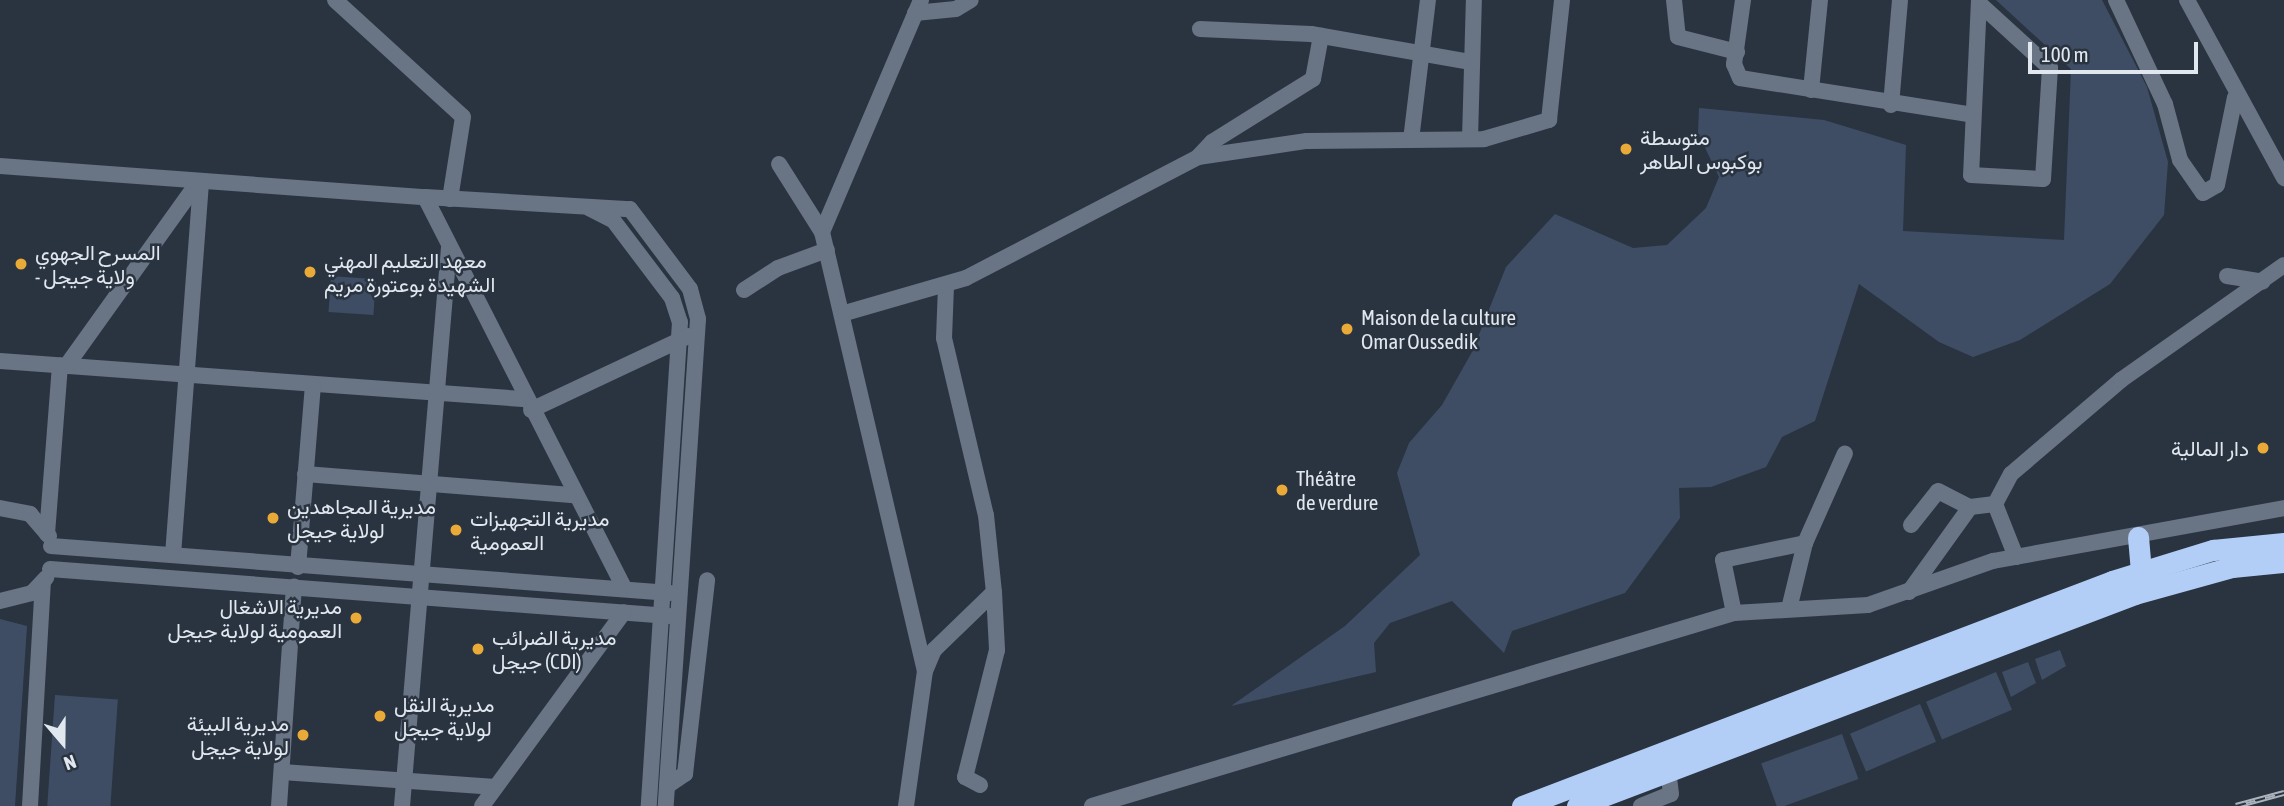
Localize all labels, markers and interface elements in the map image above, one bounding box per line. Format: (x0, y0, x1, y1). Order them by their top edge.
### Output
scale bar (2032, 28, 2202, 72)
text: 100 m (2041, 42, 2089, 66)
place label: متوسطة بوكبوس الطاهر (1640, 124, 1762, 174)
marker: متوسطة بوكبوس الطاهر (1618, 141, 1634, 157)
place label: المسرح الجهوي - ولاية جيجل (35, 239, 161, 289)
place label: معهد التعليم المهني الشهيدة بوعتورة مريم (324, 247, 495, 297)
marker: المسرح الجهوي - ولاية جيجل (13, 256, 29, 272)
marker: معهد التعليم المهني الشهيدة بوعتورة مريم (302, 264, 318, 280)
place label: Maison de la culture Omar Oussedik (1361, 304, 1516, 354)
marker: Maison de la culture Omar Oussedik (1339, 321, 1355, 337)
place label: دار المالية (2171, 435, 2249, 461)
marker: دار المالية (2255, 440, 2271, 456)
place label: Théâtre de verdure (1296, 465, 1378, 515)
marker: Théâtre de verdure (1274, 482, 1290, 498)
place label: مديرية المجاهدين لولاية جيجل (287, 493, 436, 543)
place label: مديرية التجهيزات العمومية (470, 505, 610, 555)
marker: مديرية المجاهدين لولاية جيجل (265, 510, 281, 526)
marker: مديرية التجهيزات العمومية (448, 522, 464, 538)
place label: مديرية الاشغال العمومية لولاية جيجل (167, 593, 342, 643)
marker: مديرية الاشغال العمومية لولاية جيجل (348, 610, 364, 626)
place label: مديرية الضرائب جيجل (CDI) (492, 624, 617, 674)
marker: مديرية الضرائب جيجل (CDI) (470, 641, 486, 657)
place label: مديرية النقل لولاية جيجل (394, 691, 495, 741)
north arrow (28, 708, 98, 778)
marker: مديرية النقل لولاية جيجل (372, 708, 388, 724)
place label: مديرية البيئة لولاية جيجل (187, 710, 289, 760)
marker: مديرية البيئة لولاية جيجل (295, 727, 311, 743)
text: N (61, 750, 79, 775)

